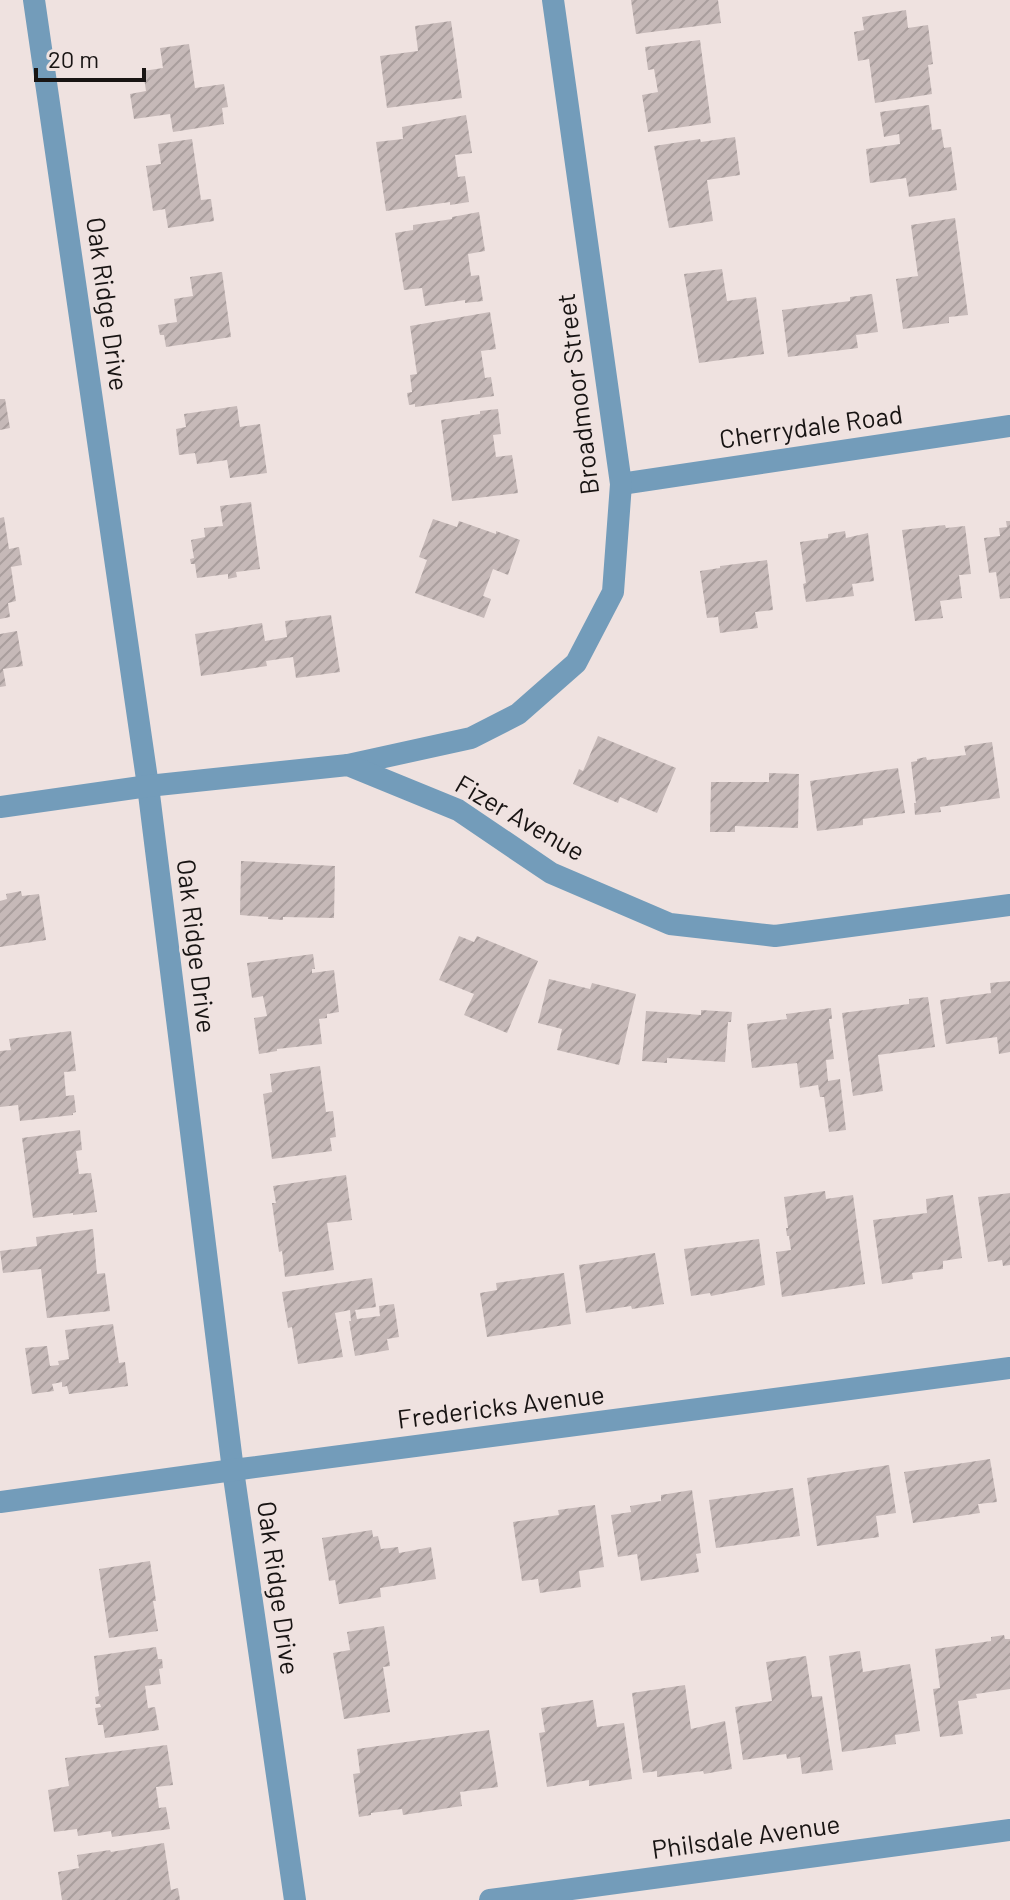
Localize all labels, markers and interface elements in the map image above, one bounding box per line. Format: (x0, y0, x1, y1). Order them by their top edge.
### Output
scale bar (36, 32, 144, 82)
text: 20 m (48, 44, 99, 73)
street label: Oak Ridge Drive (81, 215, 136, 393)
street label: Broadmoor Street (549, 292, 604, 497)
street label: Cherrydale Road (717, 397, 904, 454)
street label: Fizer Avenue (451, 767, 591, 866)
street label: Oak Ridge Drive (171, 857, 224, 1035)
street label: Fredericks Avenue (395, 1377, 606, 1434)
street label: Oak Ridge Drive (252, 1499, 307, 1677)
street label: Philsdale Avenue (650, 1807, 842, 1864)

